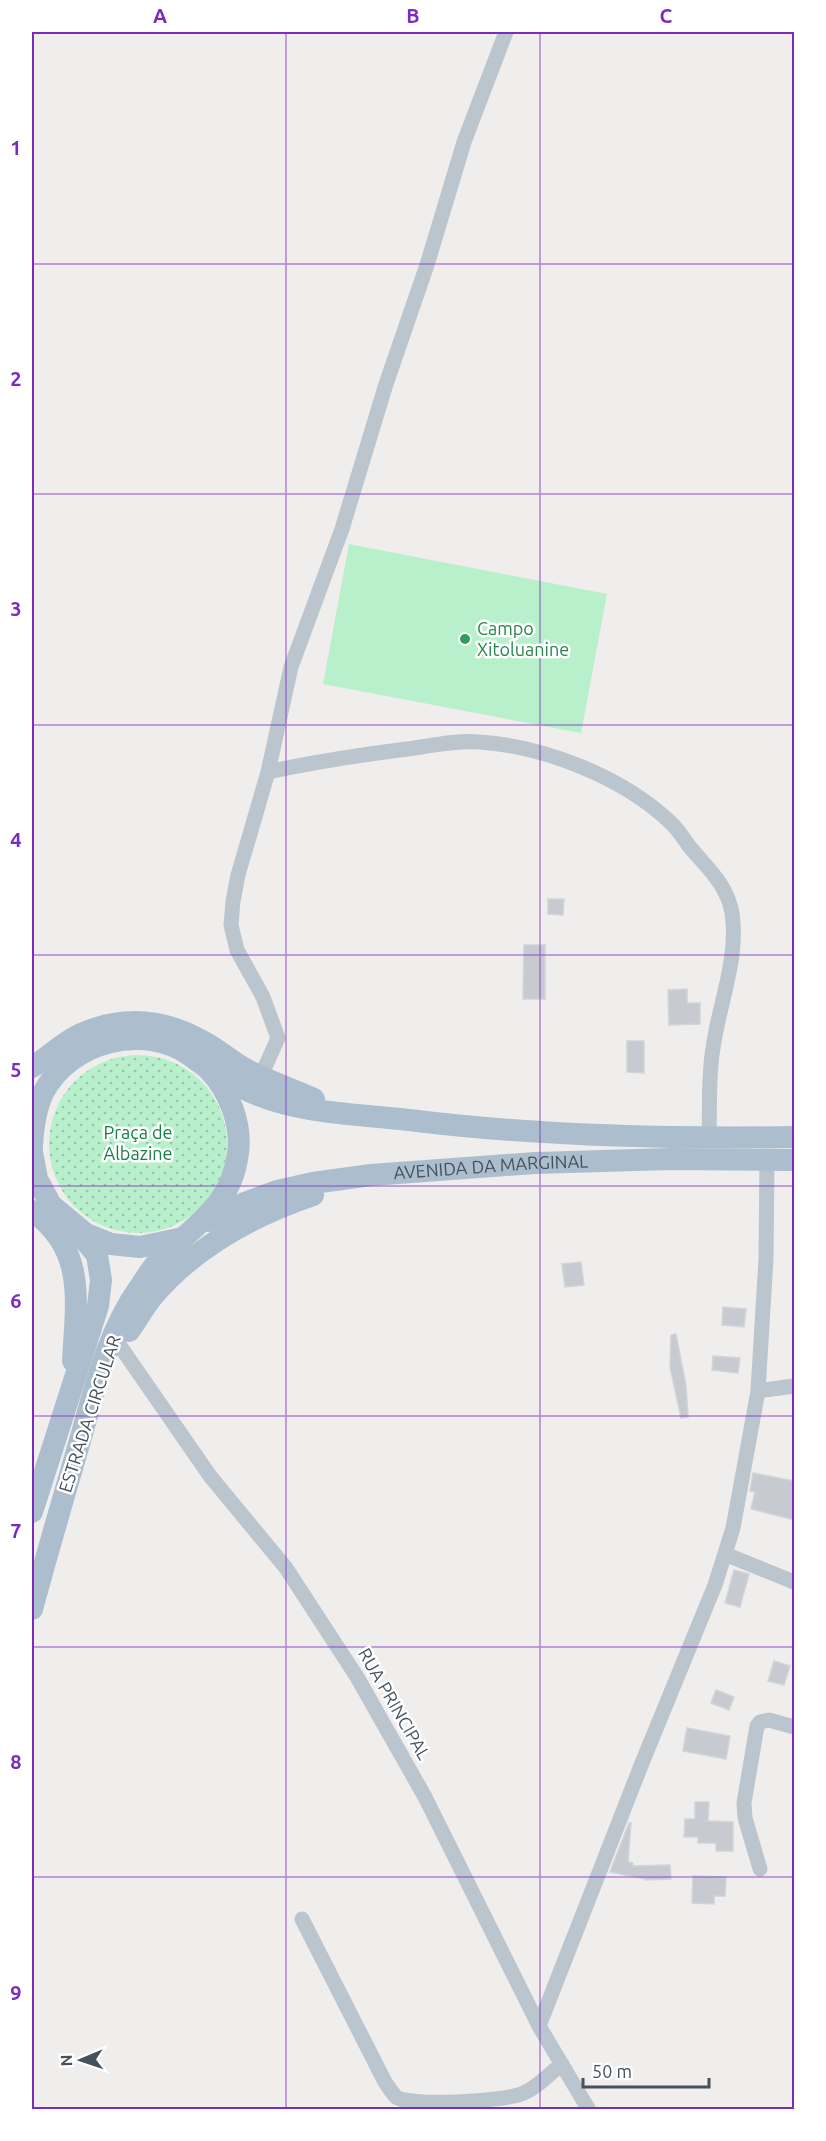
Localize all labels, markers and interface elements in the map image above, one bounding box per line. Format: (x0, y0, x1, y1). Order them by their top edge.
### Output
text: A (153, 4, 167, 27)
text: B (406, 4, 420, 27)
text: C (660, 4, 673, 27)
text: 1 (10, 136, 22, 159)
text: 2 (10, 367, 22, 390)
text: 3 (10, 597, 22, 620)
place label: Campo Xitoluanine (477, 618, 569, 659)
marker: Campo Xitoluanine (458, 632, 472, 646)
text: 4 (10, 828, 22, 851)
text: 5 (10, 1058, 22, 1081)
park label: Praça de Albazine (103, 1122, 173, 1163)
street label: AVENIDA DA MARGINAL (393, 1150, 589, 1182)
text: 6 (10, 1289, 22, 1312)
street label: ESTRADA CIRCULAR (54, 1333, 124, 1495)
text: 7 (10, 1519, 22, 1542)
street label: RUA PRINCIPAL (355, 1644, 435, 1763)
text: 8 (10, 1750, 22, 1773)
text: 9 (10, 1981, 22, 2004)
north arrow (51, 2030, 111, 2090)
scale bar (583, 2051, 709, 2089)
text: N (57, 2054, 75, 2067)
text: 50 m (592, 2061, 632, 2081)

